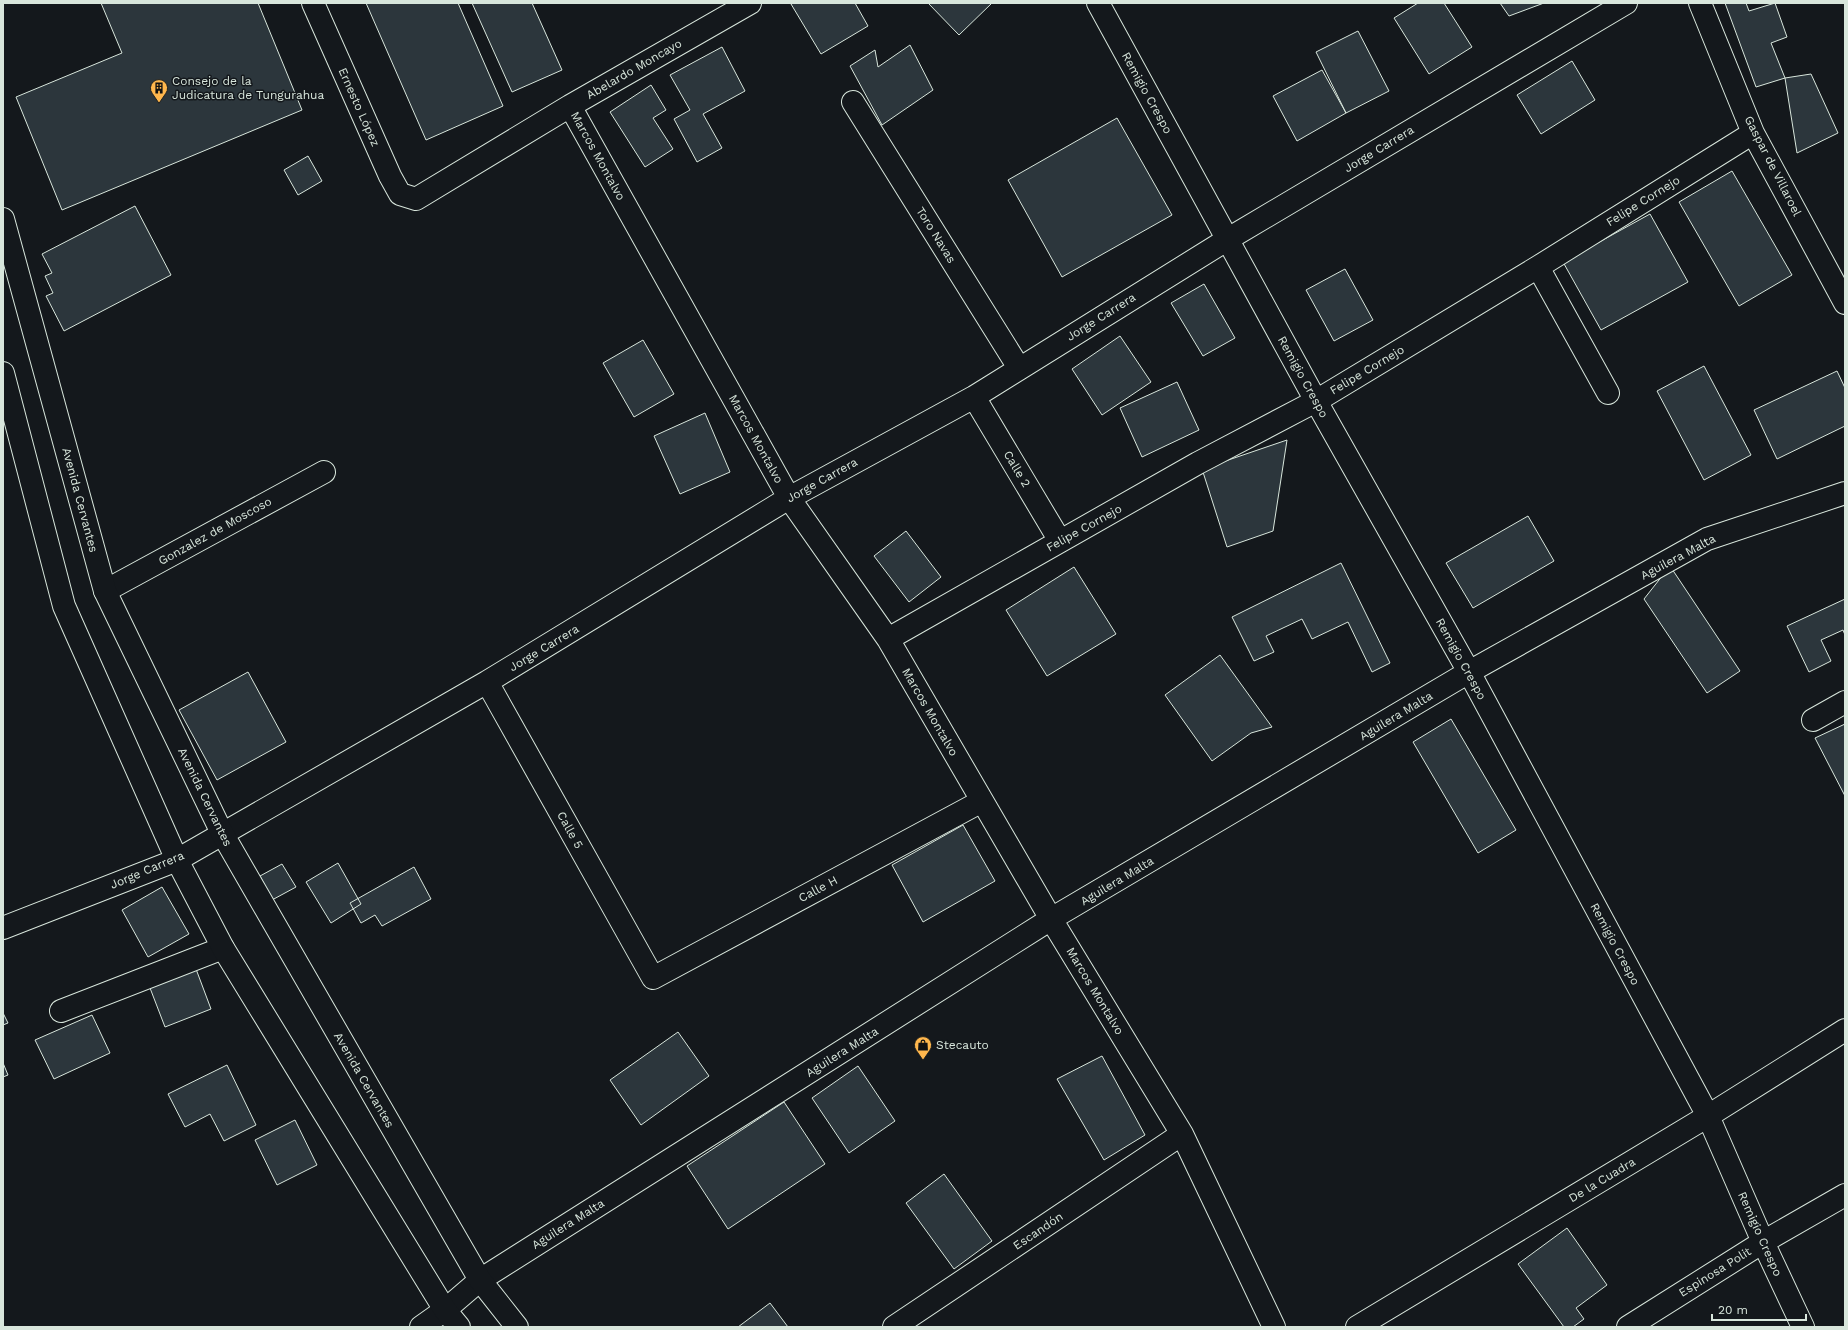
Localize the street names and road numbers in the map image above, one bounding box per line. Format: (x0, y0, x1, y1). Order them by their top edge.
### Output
street label: Abelardo Moncayo (584, 36, 684, 102)
street label: Remigio Crespo (1119, 50, 1175, 136)
street label: Ernesto López (335, 66, 383, 148)
street label: Marcos Montalvo (568, 109, 628, 203)
street label: Gaspar de Villaroel (1742, 114, 1804, 219)
street label: Jorge Carrera (1342, 123, 1417, 175)
street label: Felipe Cornejo (1604, 173, 1682, 229)
street label: Toro Navas (913, 204, 959, 266)
street label: Jorge Carrera (1064, 290, 1138, 344)
street label: Remigio Crespo (1275, 334, 1331, 420)
street label: Felipe Cornejo (1327, 342, 1407, 398)
street label: Marcos Montalvo (726, 392, 786, 486)
street label: Avenida Cervantes (59, 446, 101, 554)
street label: Calle 2 (1001, 448, 1033, 490)
street label: Jorge Carrera (784, 455, 860, 505)
street label: Gonzalez de Moscoso (156, 494, 274, 568)
street label: Felipe Cornejo (1044, 502, 1124, 554)
street label: Aguilera Malta (1638, 531, 1718, 583)
street label: Remigio Crespo (1433, 616, 1489, 702)
street label: Jorge Carrera (507, 622, 582, 674)
street label: Marcos Montalvo (899, 665, 961, 759)
street label: Aguilera Malta (1357, 689, 1435, 743)
street label: Avenida Cervantes (175, 745, 235, 849)
street label: Calle 5 (554, 809, 586, 851)
street label: Jorge Carrera (108, 848, 186, 892)
street label: Aguilera Malta (1078, 854, 1156, 908)
street label: Calle H (796, 873, 840, 905)
street label: Remigio Crespo (1587, 900, 1643, 988)
street label: Marcos Montalvo (1063, 945, 1127, 1037)
street label: Aguilera Malta (803, 1024, 881, 1080)
street label: Avenida Cervantes (331, 1030, 397, 1130)
street label: De la Cuadra (1566, 1154, 1638, 1205)
street label: Remigio Crespo (1735, 1190, 1785, 1278)
street label: Aguilera Malta (529, 1196, 607, 1252)
street label: Escandón (1010, 1209, 1066, 1253)
street label: Espinosa Polit (1676, 1244, 1754, 1300)

